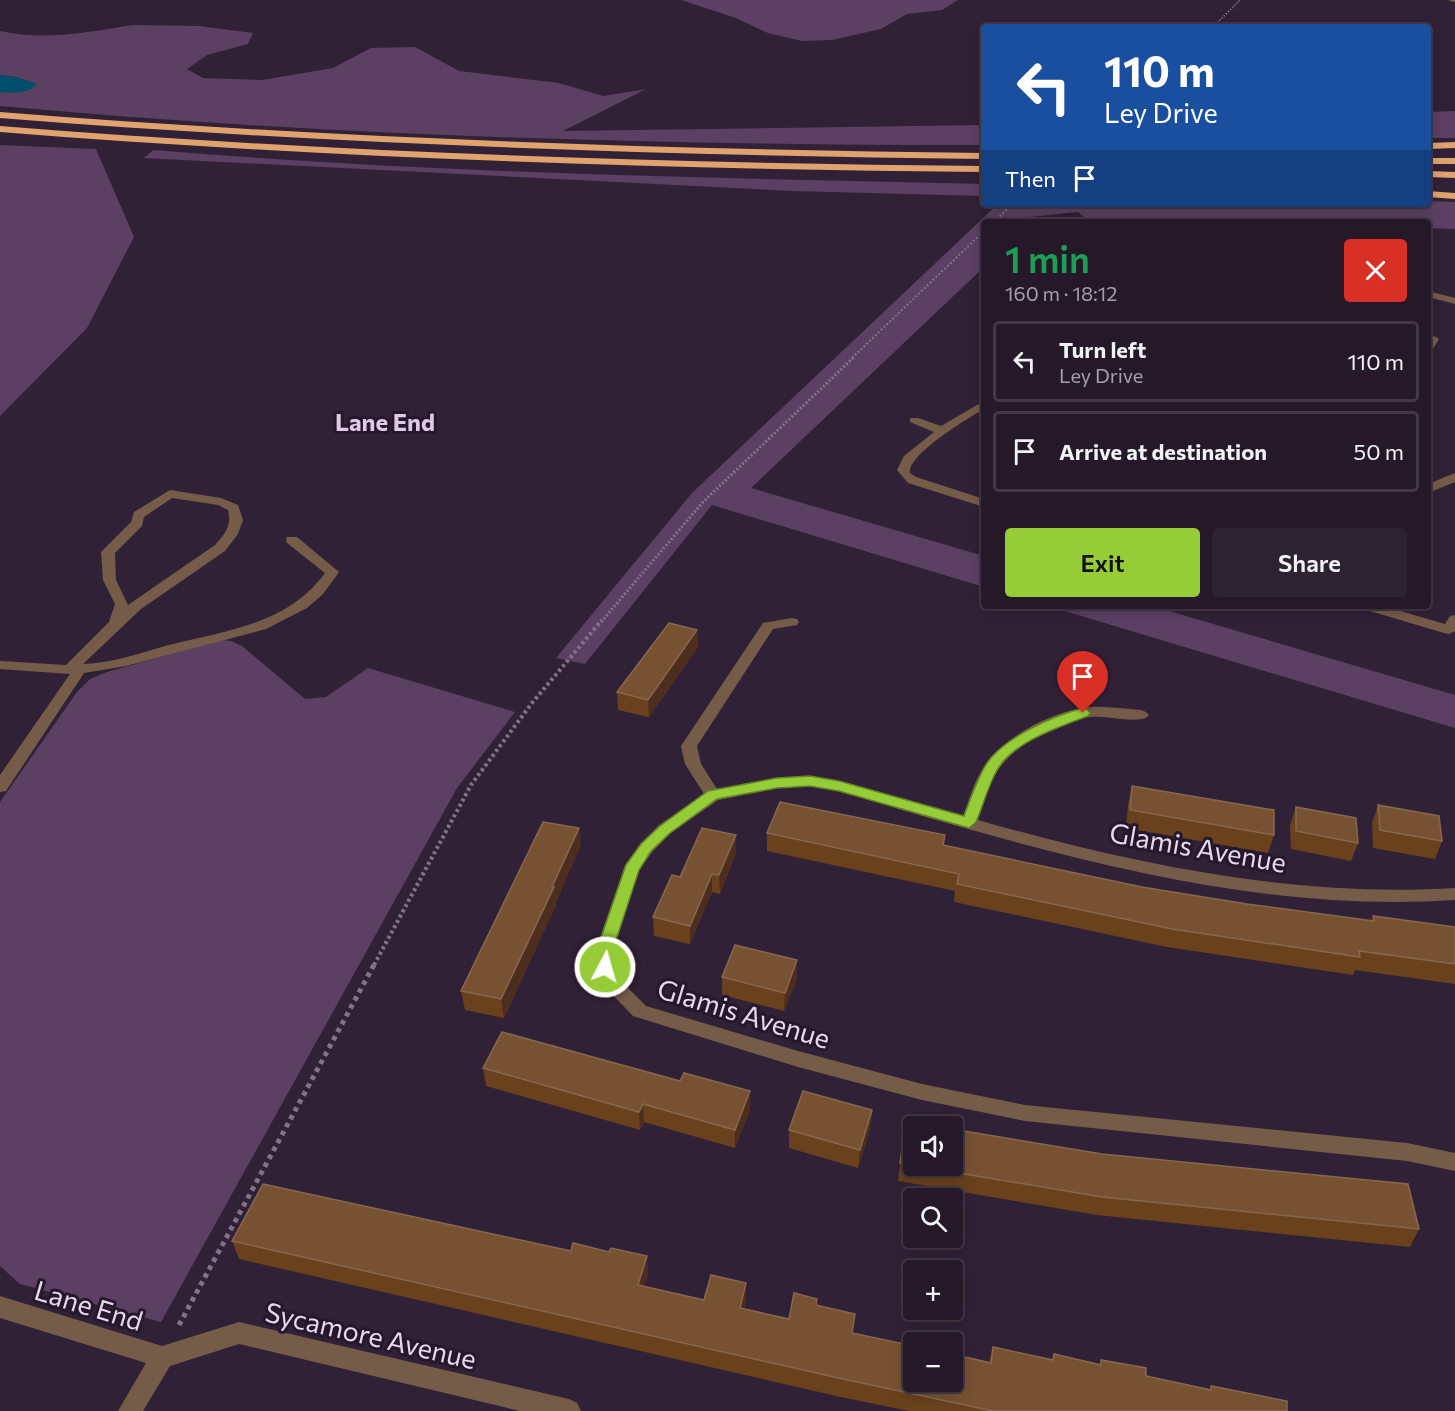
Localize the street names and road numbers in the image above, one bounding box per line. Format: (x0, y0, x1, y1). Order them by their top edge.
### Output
street label: Glamis Avenue (1107, 815, 1289, 879)
street label: Glamis Avenue (654, 971, 834, 1055)
street label: Lane End (31, 1273, 147, 1337)
street label: Sycamore Avenue (262, 1295, 480, 1375)

